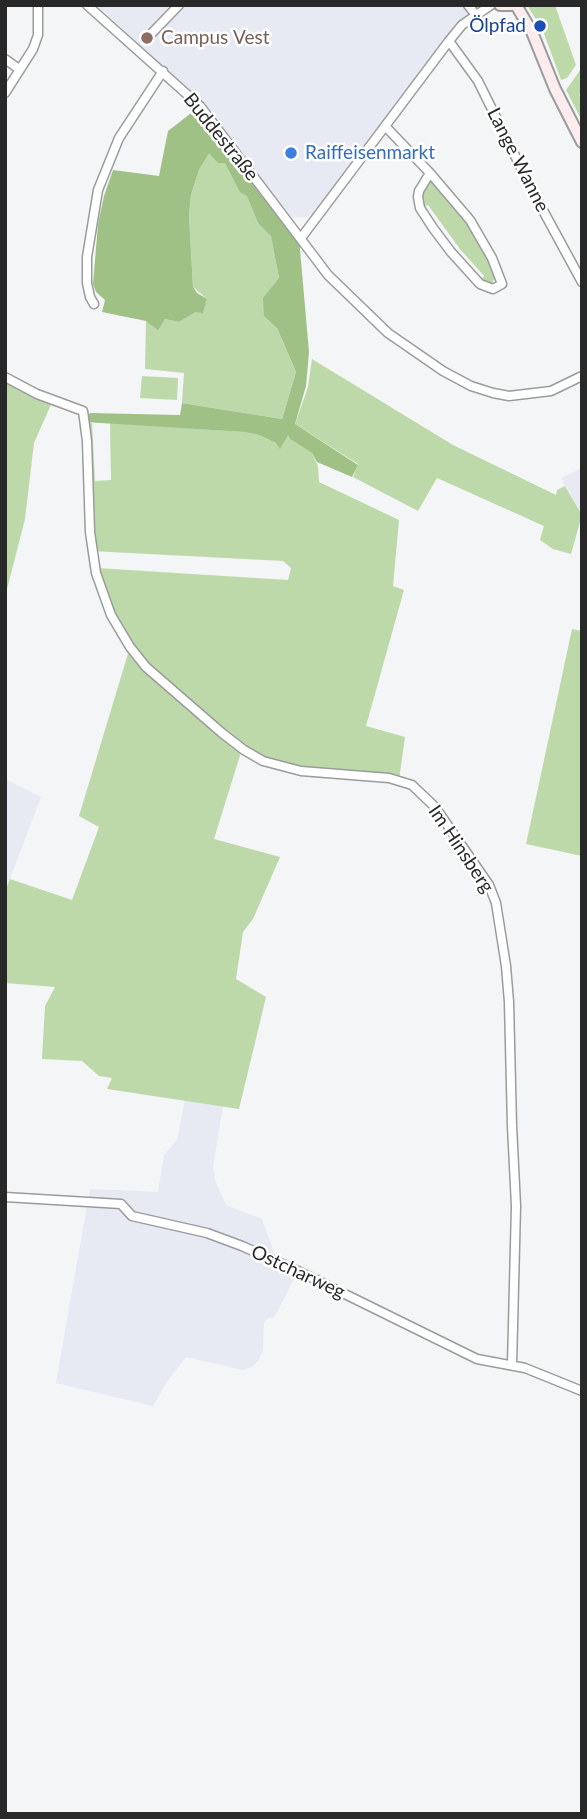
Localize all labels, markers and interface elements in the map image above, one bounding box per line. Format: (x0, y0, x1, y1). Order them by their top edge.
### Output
place label: Ölpfad (469, 15, 526, 37)
marker: Ölpfad (532, 18, 548, 34)
place label: Campus Vest (161, 27, 270, 49)
marker: Campus Vest (139, 30, 155, 46)
street label: Buddestraße (179, 89, 263, 185)
street label: Lange Wanne (482, 104, 554, 216)
place label: Raiffeisenmarkt (305, 142, 435, 164)
marker: Raiffeisenmarkt (283, 145, 299, 161)
street label: Im Hinsberg (423, 801, 499, 897)
street label: Ostcharweg (248, 1240, 348, 1304)

